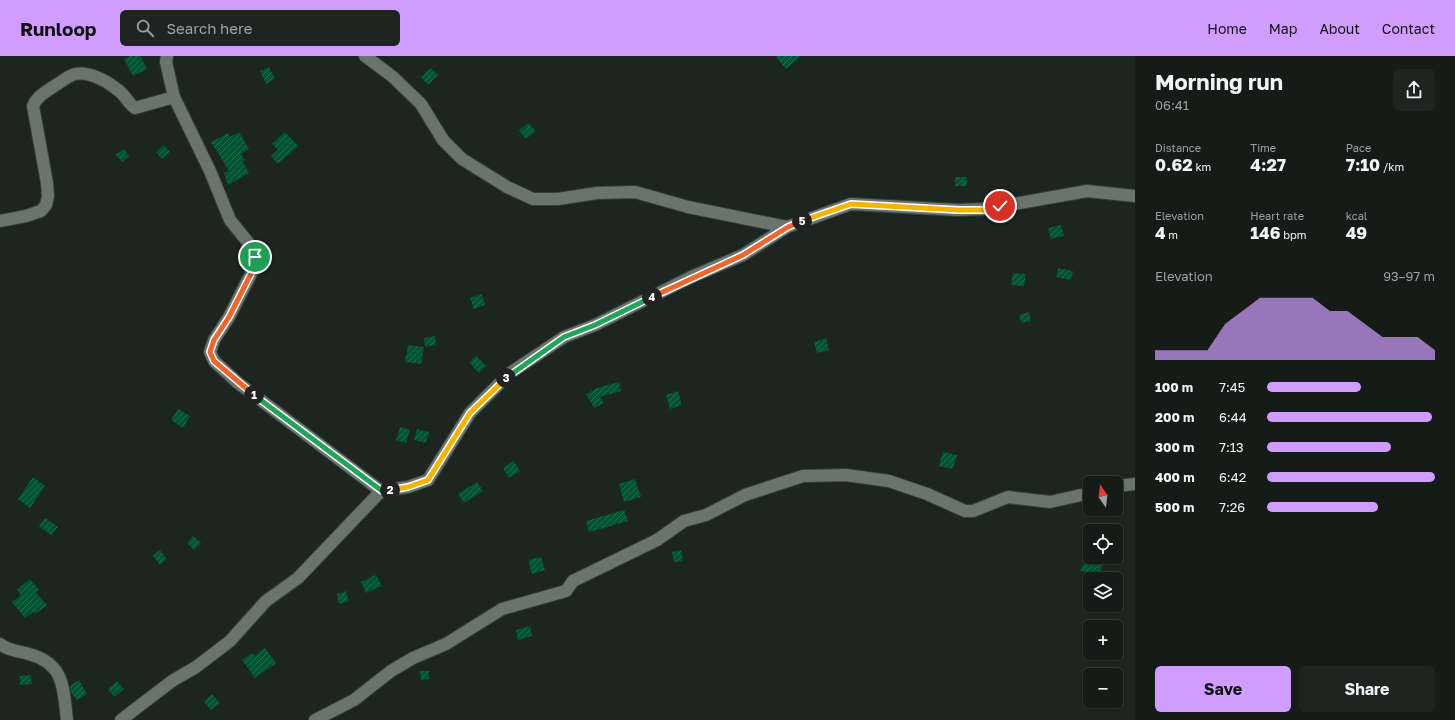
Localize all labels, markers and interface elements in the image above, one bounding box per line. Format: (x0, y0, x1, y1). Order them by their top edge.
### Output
search box (120, 10, 400, 46)
text: Runloop (20, 17, 96, 40)
icon: search (134, 17, 156, 39)
text: Search here (166, 19, 252, 37)
text: Home (1207, 20, 1247, 37)
text: Map (1269, 20, 1297, 37)
text: About (1319, 20, 1360, 37)
text: Contact (1382, 20, 1435, 37)
text: Morning run (1155, 68, 1283, 95)
button: share (1393, 69, 1435, 111)
text: 06:41 (1155, 97, 1189, 113)
text: Distance (1155, 141, 1201, 154)
text: Time (1250, 141, 1276, 154)
text: Pace (1346, 141, 1371, 154)
text: 0.62 (1155, 154, 1193, 175)
text: 4:27 (1250, 154, 1286, 175)
text: 7:10 (1346, 154, 1380, 175)
text: km (1193, 160, 1211, 173)
text: /km (1380, 160, 1404, 173)
pin (983, 189, 1017, 223)
icon: check (989, 195, 1011, 217)
text: Elevation (1155, 209, 1204, 222)
text: Heart rate (1250, 209, 1304, 222)
text: kcal (1346, 209, 1367, 222)
pin: 5 (792, 211, 812, 231)
text: 5 (799, 214, 805, 227)
text: 4 (1155, 222, 1166, 243)
text: 146 (1250, 222, 1281, 243)
text: 49 (1346, 222, 1367, 243)
text: m (1166, 228, 1178, 241)
text: bpm (1281, 228, 1307, 241)
pin (238, 240, 272, 274)
icon: arrive (244, 246, 266, 268)
text: Elevation (1155, 268, 1213, 284)
text: 93–97 m (1383, 268, 1435, 284)
pin: 4 (642, 287, 662, 307)
text: 4 (649, 290, 655, 303)
pin: 3 (496, 368, 516, 388)
text: 3 (503, 371, 509, 384)
text: 100 m (1155, 379, 1193, 395)
text: 7:45 (1219, 379, 1245, 395)
pin: 1 (244, 385, 264, 405)
text: 1 (251, 388, 257, 401)
text: 200 m (1155, 409, 1194, 425)
text: 6:44 (1219, 409, 1247, 425)
text: 300 m (1155, 439, 1194, 455)
text: 7:13 (1219, 439, 1244, 455)
text: 400 m (1155, 469, 1195, 485)
text: 6:42 (1219, 469, 1246, 485)
north arrow (1083, 476, 1123, 516)
map controls (1083, 476, 1123, 708)
pin: 2 (380, 480, 400, 500)
text: 2 (387, 483, 393, 496)
text: 500 m (1155, 499, 1194, 515)
text: 7:26 (1219, 499, 1245, 515)
button: locate (1083, 524, 1123, 564)
button: layers (1083, 572, 1123, 612)
button: + (1083, 620, 1123, 660)
button: Save (1155, 666, 1291, 712)
button: Share (1299, 666, 1435, 712)
button: − (1083, 668, 1123, 708)

